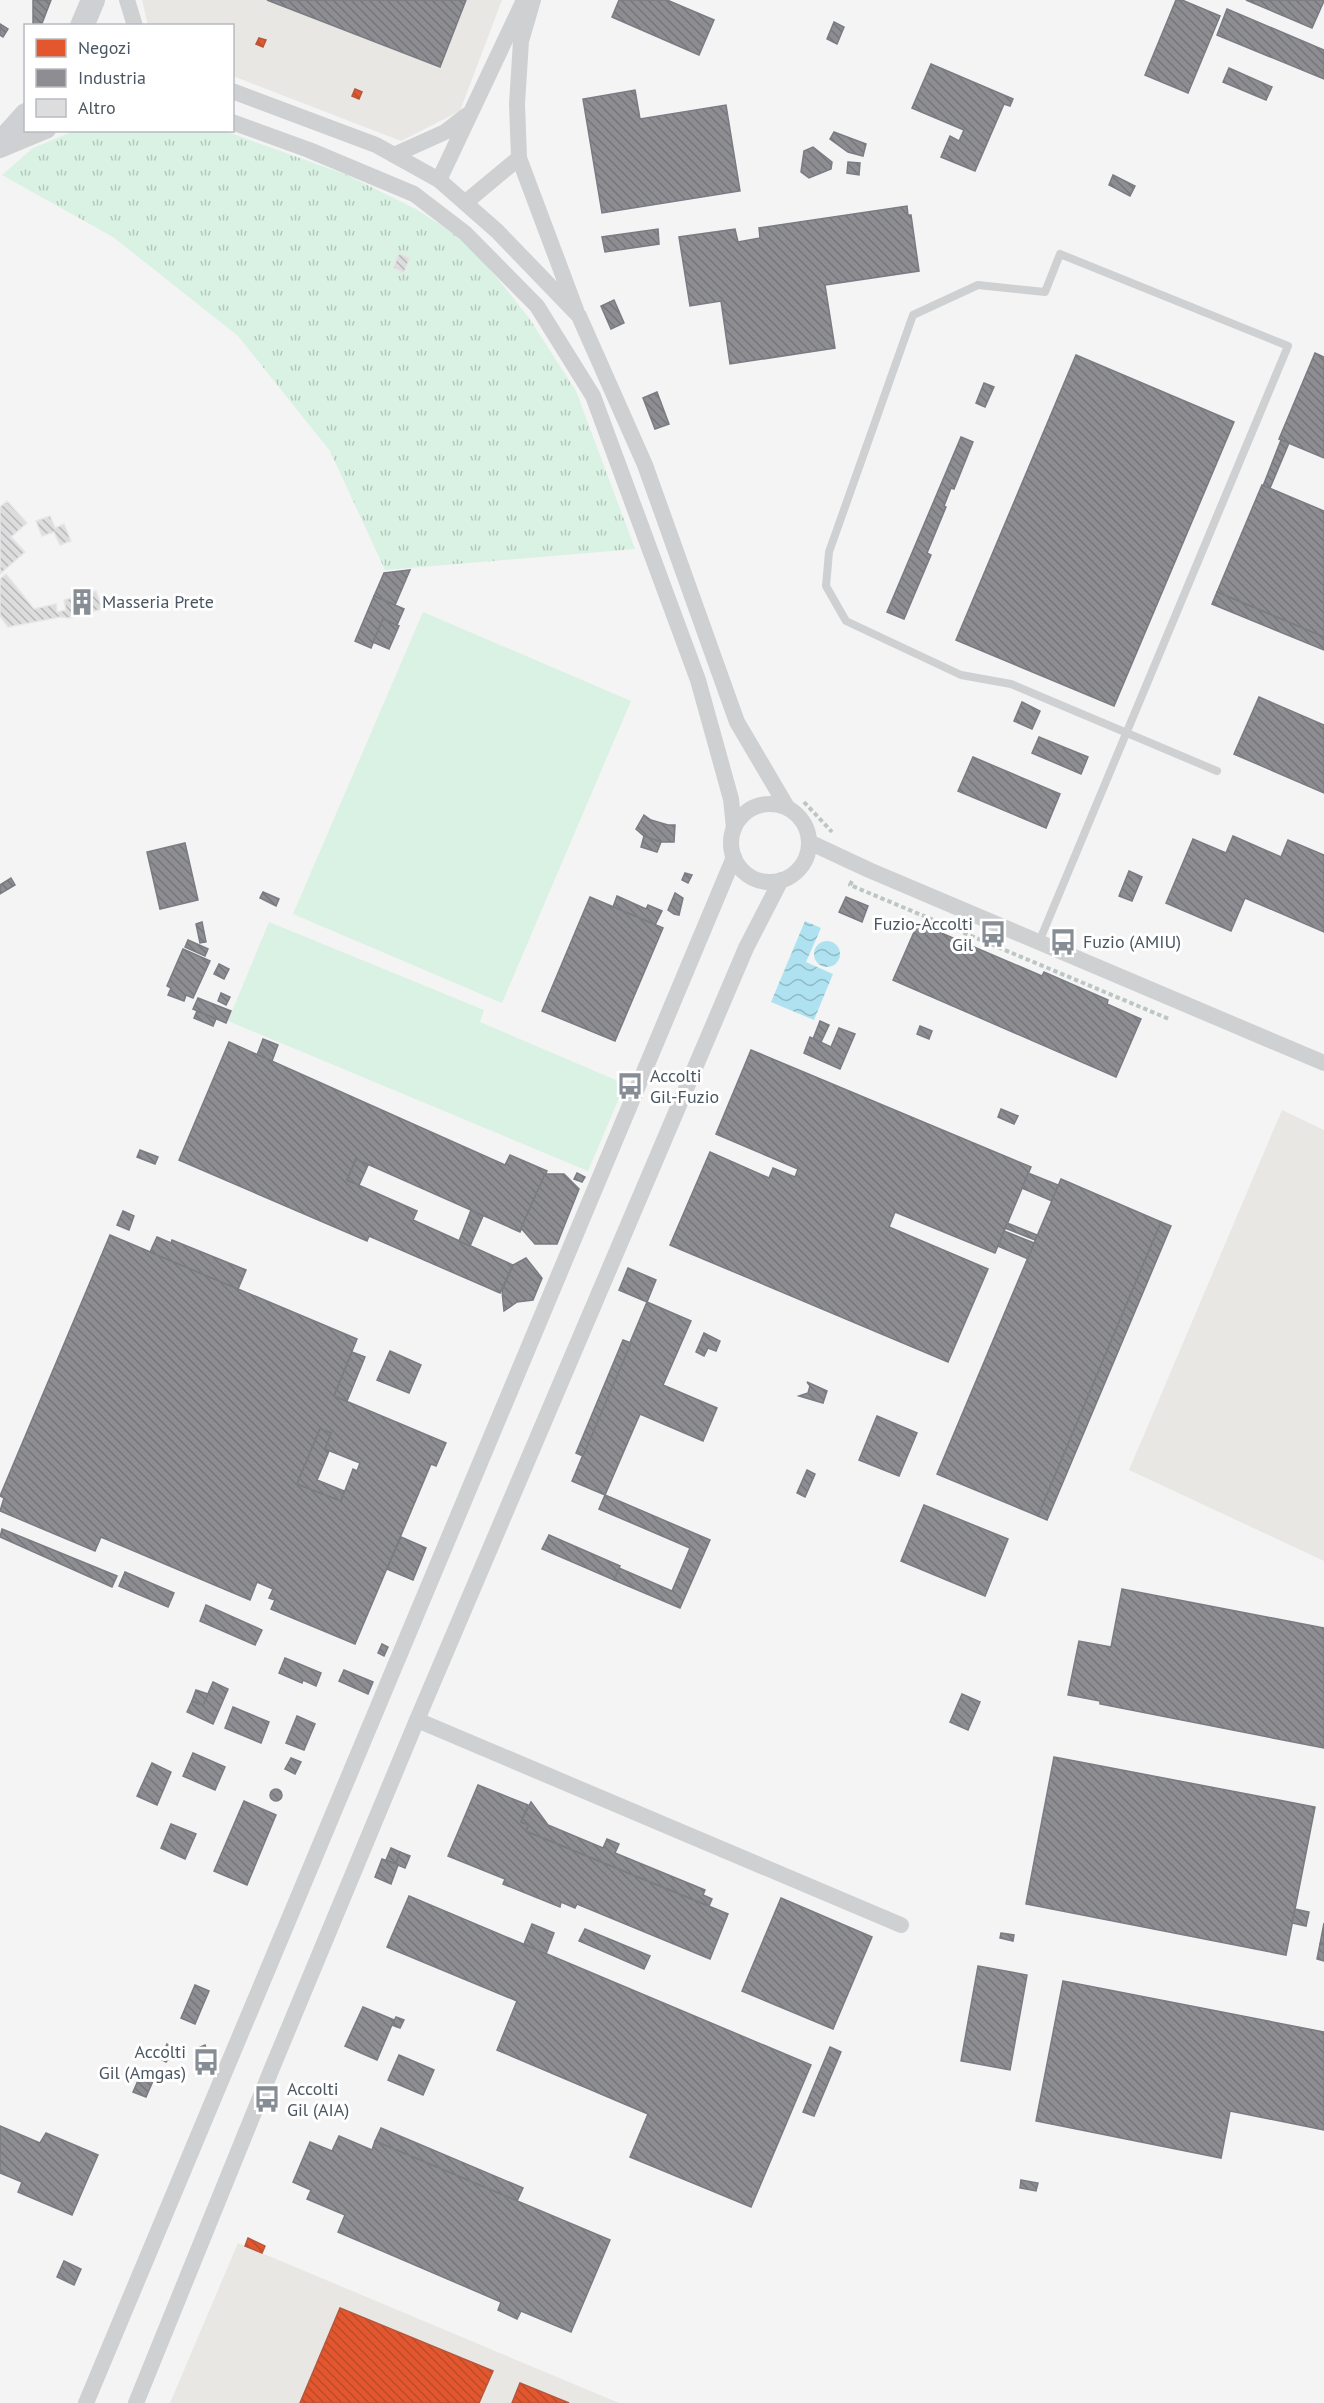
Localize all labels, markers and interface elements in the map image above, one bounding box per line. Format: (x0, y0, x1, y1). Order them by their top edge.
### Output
legend (24, 24, 234, 132)
text: Negozi (78, 36, 131, 59)
text: Industria (78, 66, 146, 89)
text: Altro (78, 96, 116, 119)
building icon: Masseria Prete (67, 587, 97, 617)
place label: Masseria Prete (102, 590, 214, 613)
place label: Fuzio-Accolti Gil (873, 912, 974, 956)
bus stop icon: Fuzio-Accolti Gil (978, 919, 1008, 949)
bus stop icon: Fuzio (AMIU) (1048, 927, 1078, 957)
place label: Fuzio (AMIU) (1083, 930, 1181, 953)
place label: Accolti Gil-Fuzio (650, 1064, 719, 1108)
bus stop icon: Accolti Gil-Fuzio (615, 1071, 645, 1101)
place label: Accolti Gil (Amgas) (99, 2040, 186, 2084)
bus stop icon: Accolti Gil (Amgas) (191, 2047, 221, 2077)
place label: Accolti Gil (AIA) (287, 2077, 349, 2121)
bus stop icon: Accolti Gil (AIA) (252, 2084, 282, 2114)

